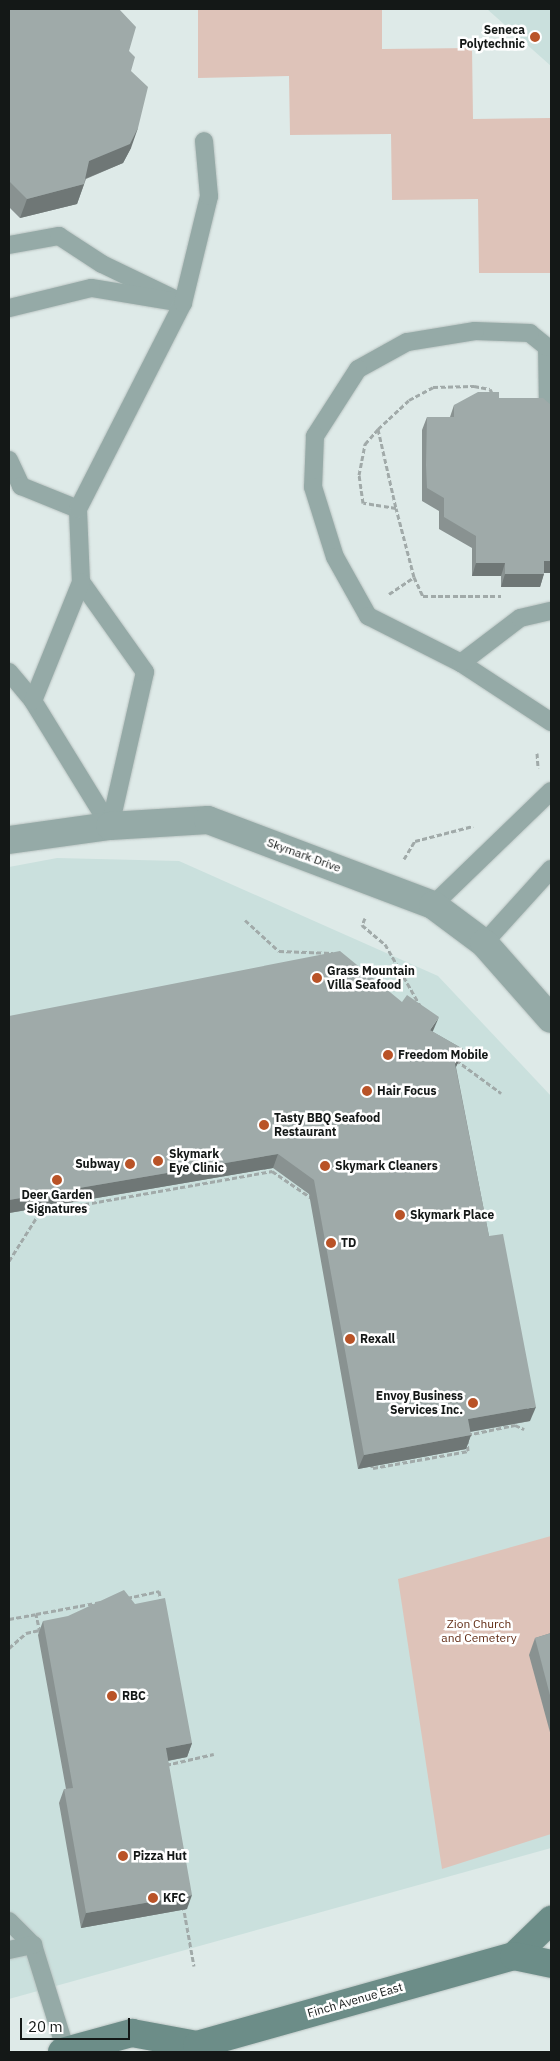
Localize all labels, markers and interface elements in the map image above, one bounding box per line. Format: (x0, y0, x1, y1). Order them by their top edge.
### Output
place label: Seneca Polytechnic (459, 23, 525, 51)
marker: Seneca Polytechnic (529, 31, 541, 43)
street label: Skymark Drive (265, 835, 343, 875)
place label: Grass Mountain Villa Seafood (327, 964, 415, 992)
marker: Grass Mountain Villa Seafood (311, 972, 323, 984)
place label: Freedom Mobile (398, 1048, 488, 1062)
marker: Freedom Mobile (382, 1049, 394, 1061)
place label: Hair Focus (377, 1084, 436, 1098)
marker: Hair Focus (361, 1085, 373, 1097)
place label: Tasty BBQ Seafood Restaurant (274, 1111, 380, 1139)
marker: Tasty BBQ Seafood Restaurant (258, 1119, 270, 1131)
place label: Skymark Eye Clinic (169, 1147, 224, 1175)
marker: Skymark Eye Clinic (151, 1154, 165, 1168)
place label: Subway (75, 1157, 120, 1171)
marker: Subway (124, 1158, 136, 1170)
place label: Skymark Cleaners (335, 1159, 438, 1173)
marker: Skymark Cleaners (319, 1160, 331, 1172)
marker: Deer Garden Signatures (51, 1174, 63, 1186)
place label: Deer Garden Signatures (22, 1188, 92, 1216)
place label: Skymark Place (410, 1208, 494, 1222)
marker: Skymark Place (394, 1209, 406, 1221)
place label: TD (341, 1236, 356, 1250)
marker: TD (325, 1237, 337, 1249)
place label: Rexall (360, 1332, 395, 1346)
marker: Rexall (344, 1333, 356, 1345)
place label: Envoy Business Services Inc. (376, 1389, 463, 1417)
marker: Envoy Business Services Inc. (467, 1397, 479, 1409)
park label: Zion Church and Cemetery (441, 1617, 517, 1645)
place label: RBC (122, 1689, 146, 1703)
marker: RBC (106, 1690, 118, 1702)
place label: Pizza Hut (133, 1849, 187, 1863)
marker: Pizza Hut (117, 1850, 129, 1862)
place label: KFC (163, 1891, 186, 1905)
marker: KFC (147, 1892, 159, 1904)
street label: Finch Avenue East (306, 1980, 404, 2020)
scale bar (22, 2008, 132, 2040)
text: 20 m (28, 2017, 63, 2036)

